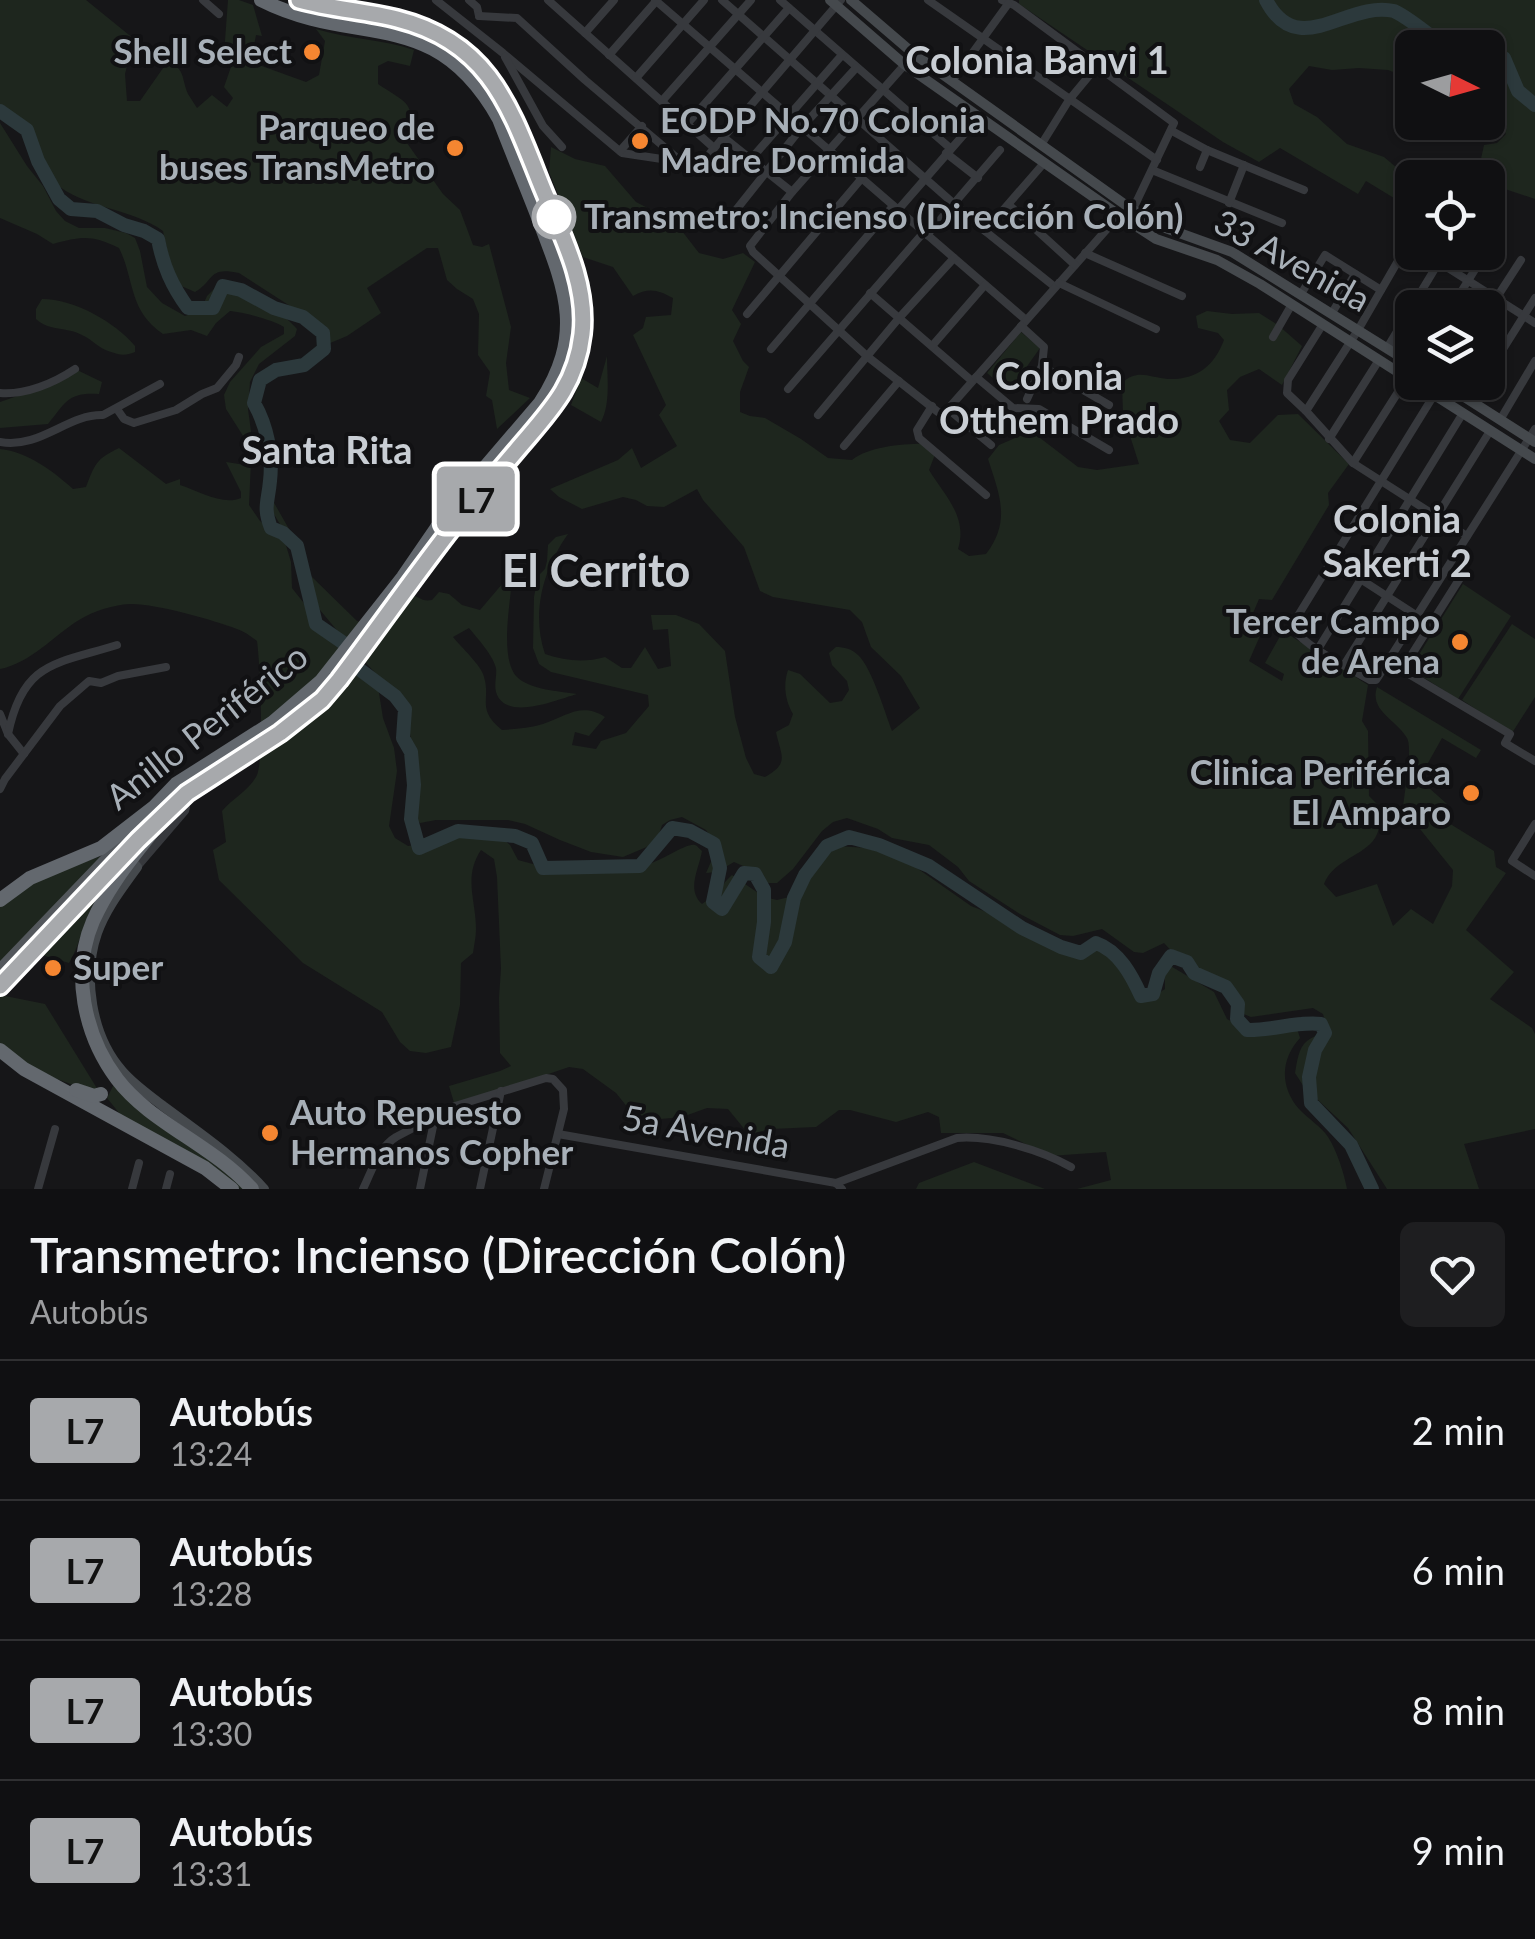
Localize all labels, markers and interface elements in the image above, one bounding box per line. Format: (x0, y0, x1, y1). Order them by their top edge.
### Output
place label: Shell Select (114, 29, 292, 71)
north arrow (1395, 30, 1505, 140)
map controls (1395, 30, 1505, 400)
district label: Colonia Banvi 1 (905, 36, 1169, 82)
marker: Shell Select (301, 41, 323, 63)
place label: EODP No.70 Colonia Madre Dormida (660, 98, 986, 180)
place label: Parqueo de buses TransMetro (159, 105, 435, 187)
marker: EODP No.70 Colonia Madre Dormida (629, 130, 651, 152)
marker: Parqueo de buses TransMetro (444, 137, 466, 159)
button: locate (1395, 160, 1505, 270)
place label: Transmetro: Incienso (Dirección Colón) (584, 194, 1183, 236)
marker: Transmetro: Incienso (Dirección Colón) (533, 196, 575, 238)
street label: 33 Avenida (1208, 199, 1378, 319)
button: layers (1395, 290, 1505, 400)
district label: Colonia Otthem Prado (939, 352, 1179, 442)
district label: Santa Rita (242, 426, 412, 472)
line badge: L7 (431, 466, 521, 532)
text: L7 (457, 478, 495, 520)
district label: Colonia Sakerti 2 (1322, 495, 1472, 585)
district label: El Cerrito (502, 543, 690, 597)
place label: Tercer Campo de Arena (1226, 599, 1440, 681)
marker: Tercer Campo de Arena (1449, 631, 1471, 653)
street label: Anillo Periférico (97, 634, 315, 817)
place label: Clinica Periférica El Amparo (1190, 750, 1451, 832)
marker: Clinica Periférica El Amparo (1460, 782, 1482, 804)
place label: Super (73, 945, 163, 987)
marker: Super (42, 957, 64, 979)
place label: Auto Repuesto Hermanos Copher (289, 1090, 573, 1172)
street label: 5a Avenida (620, 1095, 793, 1165)
marker: Auto Repuesto Hermanos Copher (259, 1122, 281, 1144)
button: heart (1400, 1222, 1505, 1327)
text: Transmetro: Incienso (Dirección Colón) (30, 1226, 846, 1283)
text: Autobús (30, 1292, 148, 1331)
text: Autobús (170, 1388, 313, 1434)
text: 2 min (1412, 1407, 1505, 1453)
text: L7 (66, 1409, 104, 1451)
text: 13:24 (170, 1434, 252, 1473)
text: Autobús (170, 1528, 313, 1574)
text: 6 min (1412, 1547, 1505, 1593)
text: L7 (66, 1549, 104, 1591)
text: 13:28 (170, 1574, 252, 1613)
text: Autobús (170, 1668, 313, 1714)
text: 8 min (1412, 1687, 1505, 1733)
text: L7 (66, 1689, 104, 1731)
text: 13:30 (170, 1714, 252, 1753)
text: Autobús (170, 1808, 313, 1854)
text: 9 min (1412, 1827, 1505, 1873)
text: L7 (66, 1829, 104, 1871)
text: 13:31 (170, 1854, 252, 1893)

